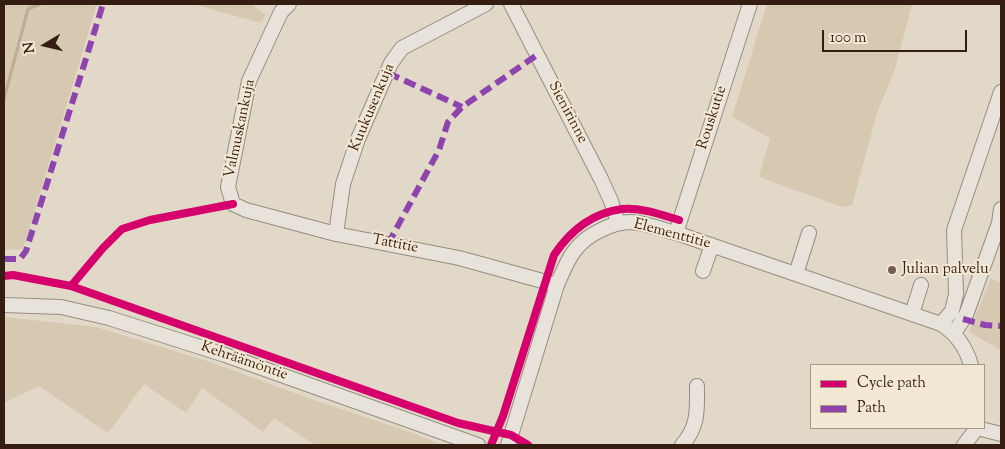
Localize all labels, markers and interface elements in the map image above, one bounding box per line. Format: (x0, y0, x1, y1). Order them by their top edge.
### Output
north arrow (20, 20, 70, 70)
scale bar (825, 20, 970, 52)
text: 100 m (830, 28, 866, 49)
text: N (19, 40, 41, 54)
street label: Kuukusenkuja (346, 61, 400, 155)
street label: Valmuskankuja (222, 78, 260, 180)
street label: Sienirinne (543, 79, 591, 147)
street label: Rouskutie (694, 84, 732, 152)
street label: Elementtitie (632, 216, 712, 254)
street label: Tattitie (370, 232, 420, 258)
place label: Julian palvelu (902, 261, 989, 279)
marker: Julian palvelu (886, 264, 898, 276)
street label: Kehräämöntie (198, 339, 290, 385)
legend (810, 364, 985, 429)
text: Cycle path (857, 373, 926, 394)
text: Path (857, 398, 886, 419)

